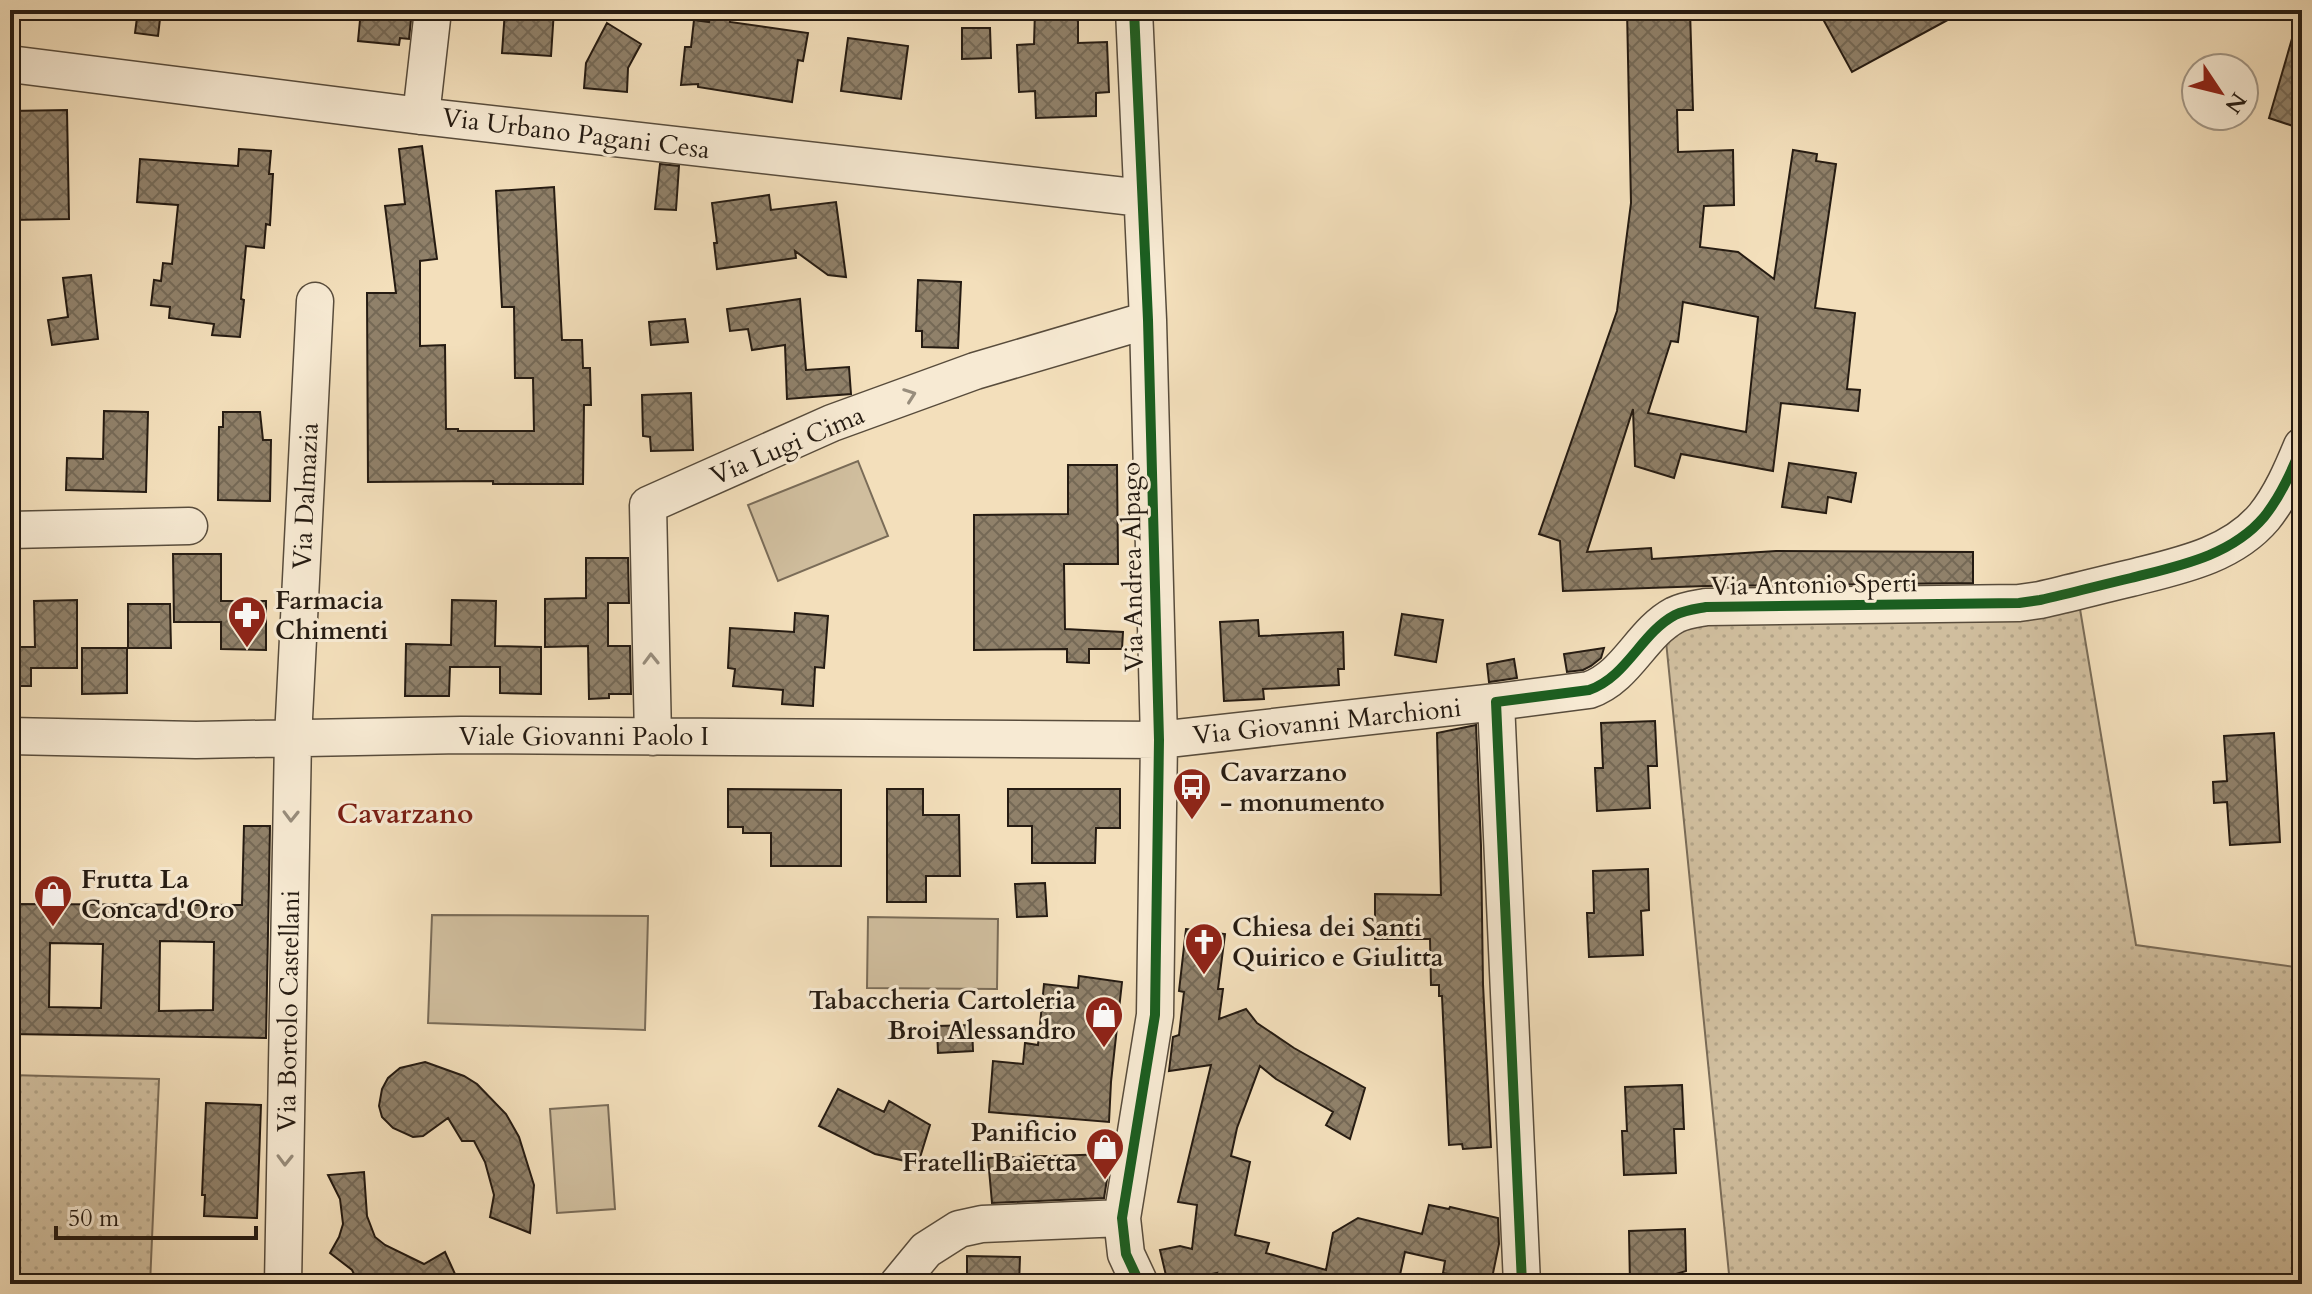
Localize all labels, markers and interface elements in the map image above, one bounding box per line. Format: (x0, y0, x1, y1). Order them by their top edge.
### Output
north arrow (2180, 52, 2260, 132)
text: N (2218, 86, 2253, 119)
street label: Via Urbano Pagani Cesa (440, 100, 712, 167)
one-way arrow (903, 388, 917, 404)
street label: Via Lugi Cima (705, 397, 869, 494)
street label: Via Dalmazia (284, 422, 327, 570)
street label: Via Andrea Alpago (1113, 462, 1152, 672)
street label: Via Antonio Sperti (1710, 565, 1918, 604)
place label: Farmacia Chimenti (275, 583, 388, 648)
pharmacy icon: Farmacia Chimenti (226, 594, 268, 649)
one-way arrow (642, 652, 660, 665)
street label: Via Giovanni Marchioni (1191, 690, 1463, 753)
street label: Viale Giovanni Paolo I (459, 719, 709, 754)
place label: Cavarzano - monumento (1220, 755, 1385, 820)
bus stop icon: Cavarzano - monumento (1171, 766, 1213, 821)
district label: Cavarzano (337, 795, 473, 833)
one-way arrow (283, 810, 300, 823)
place label: Frutta La Conca d'Oro (81, 862, 234, 927)
shop icon: Frutta La Conca d'Oro (32, 873, 74, 928)
street label: Via Bortolo Castellani (269, 890, 308, 1132)
place label: Chiesa dei Santi Quirico e Giulitta (1232, 910, 1444, 975)
church icon: Chiesa dei Santi Quirico e Giulitta (1183, 921, 1225, 976)
place label: Tabaccheria Cartoleria Broi Alessandro (808, 983, 1076, 1048)
shop icon: Tabaccheria Cartoleria Broi Alessandro (1083, 994, 1125, 1049)
place label: Panificio Fratelli Baietta (902, 1115, 1077, 1180)
shop icon: Panificio Fratelli Baietta (1084, 1126, 1126, 1181)
one-way arrow (276, 1154, 294, 1167)
scale bar (56, 1190, 256, 1240)
text: 50 m (68, 1202, 120, 1235)

